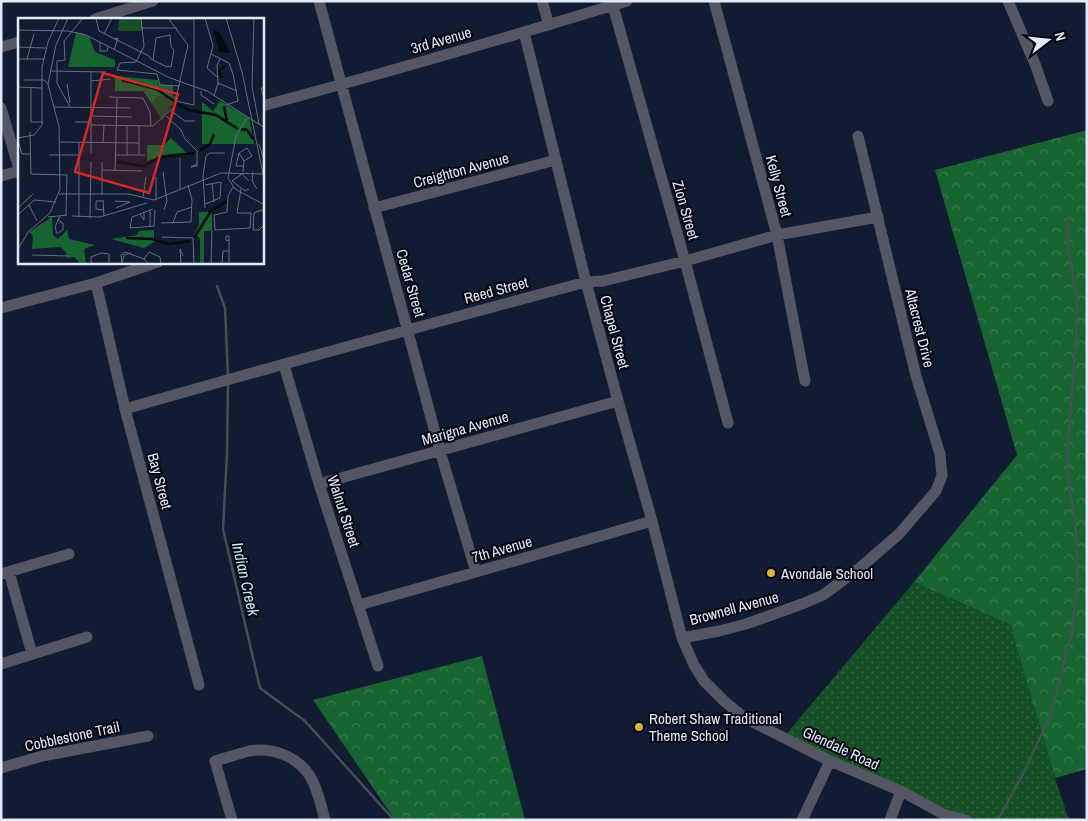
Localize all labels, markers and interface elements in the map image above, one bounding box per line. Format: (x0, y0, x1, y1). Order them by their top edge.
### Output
north arrow (1023, 15, 1073, 65)
inset map (18, 18, 264, 264)
street label: 3rd Avenue (408, 21, 474, 59)
text: N (1051, 30, 1070, 43)
street label: Creighton Avenue (411, 147, 511, 193)
street label: Kelly Street (761, 153, 797, 220)
street label: Zion Street (668, 178, 705, 243)
street label: Cedar Street (391, 247, 431, 320)
street label: Reed Street (462, 271, 531, 309)
street label: Altacrest Drive (900, 285, 940, 370)
street label: Chapel Street (595, 293, 635, 372)
street label: Marigna Avenue (419, 406, 511, 450)
street label: Bay Street (142, 451, 178, 512)
street label: Walnut Street (323, 473, 366, 550)
street label: 7th Avenue (470, 530, 535, 568)
water label: Indian Creek (227, 540, 265, 618)
place label: Avondale School (780, 563, 873, 584)
marker: Avondale School (765, 567, 777, 579)
street label: Brownell Avenue (687, 586, 781, 630)
place label: Robert Shaw Traditional Theme School (649, 708, 782, 746)
street label: Cobblestone Trail (23, 716, 121, 756)
marker: Robert Shaw Traditional Theme School (633, 721, 645, 733)
street label: Glendale Road (799, 721, 883, 775)

